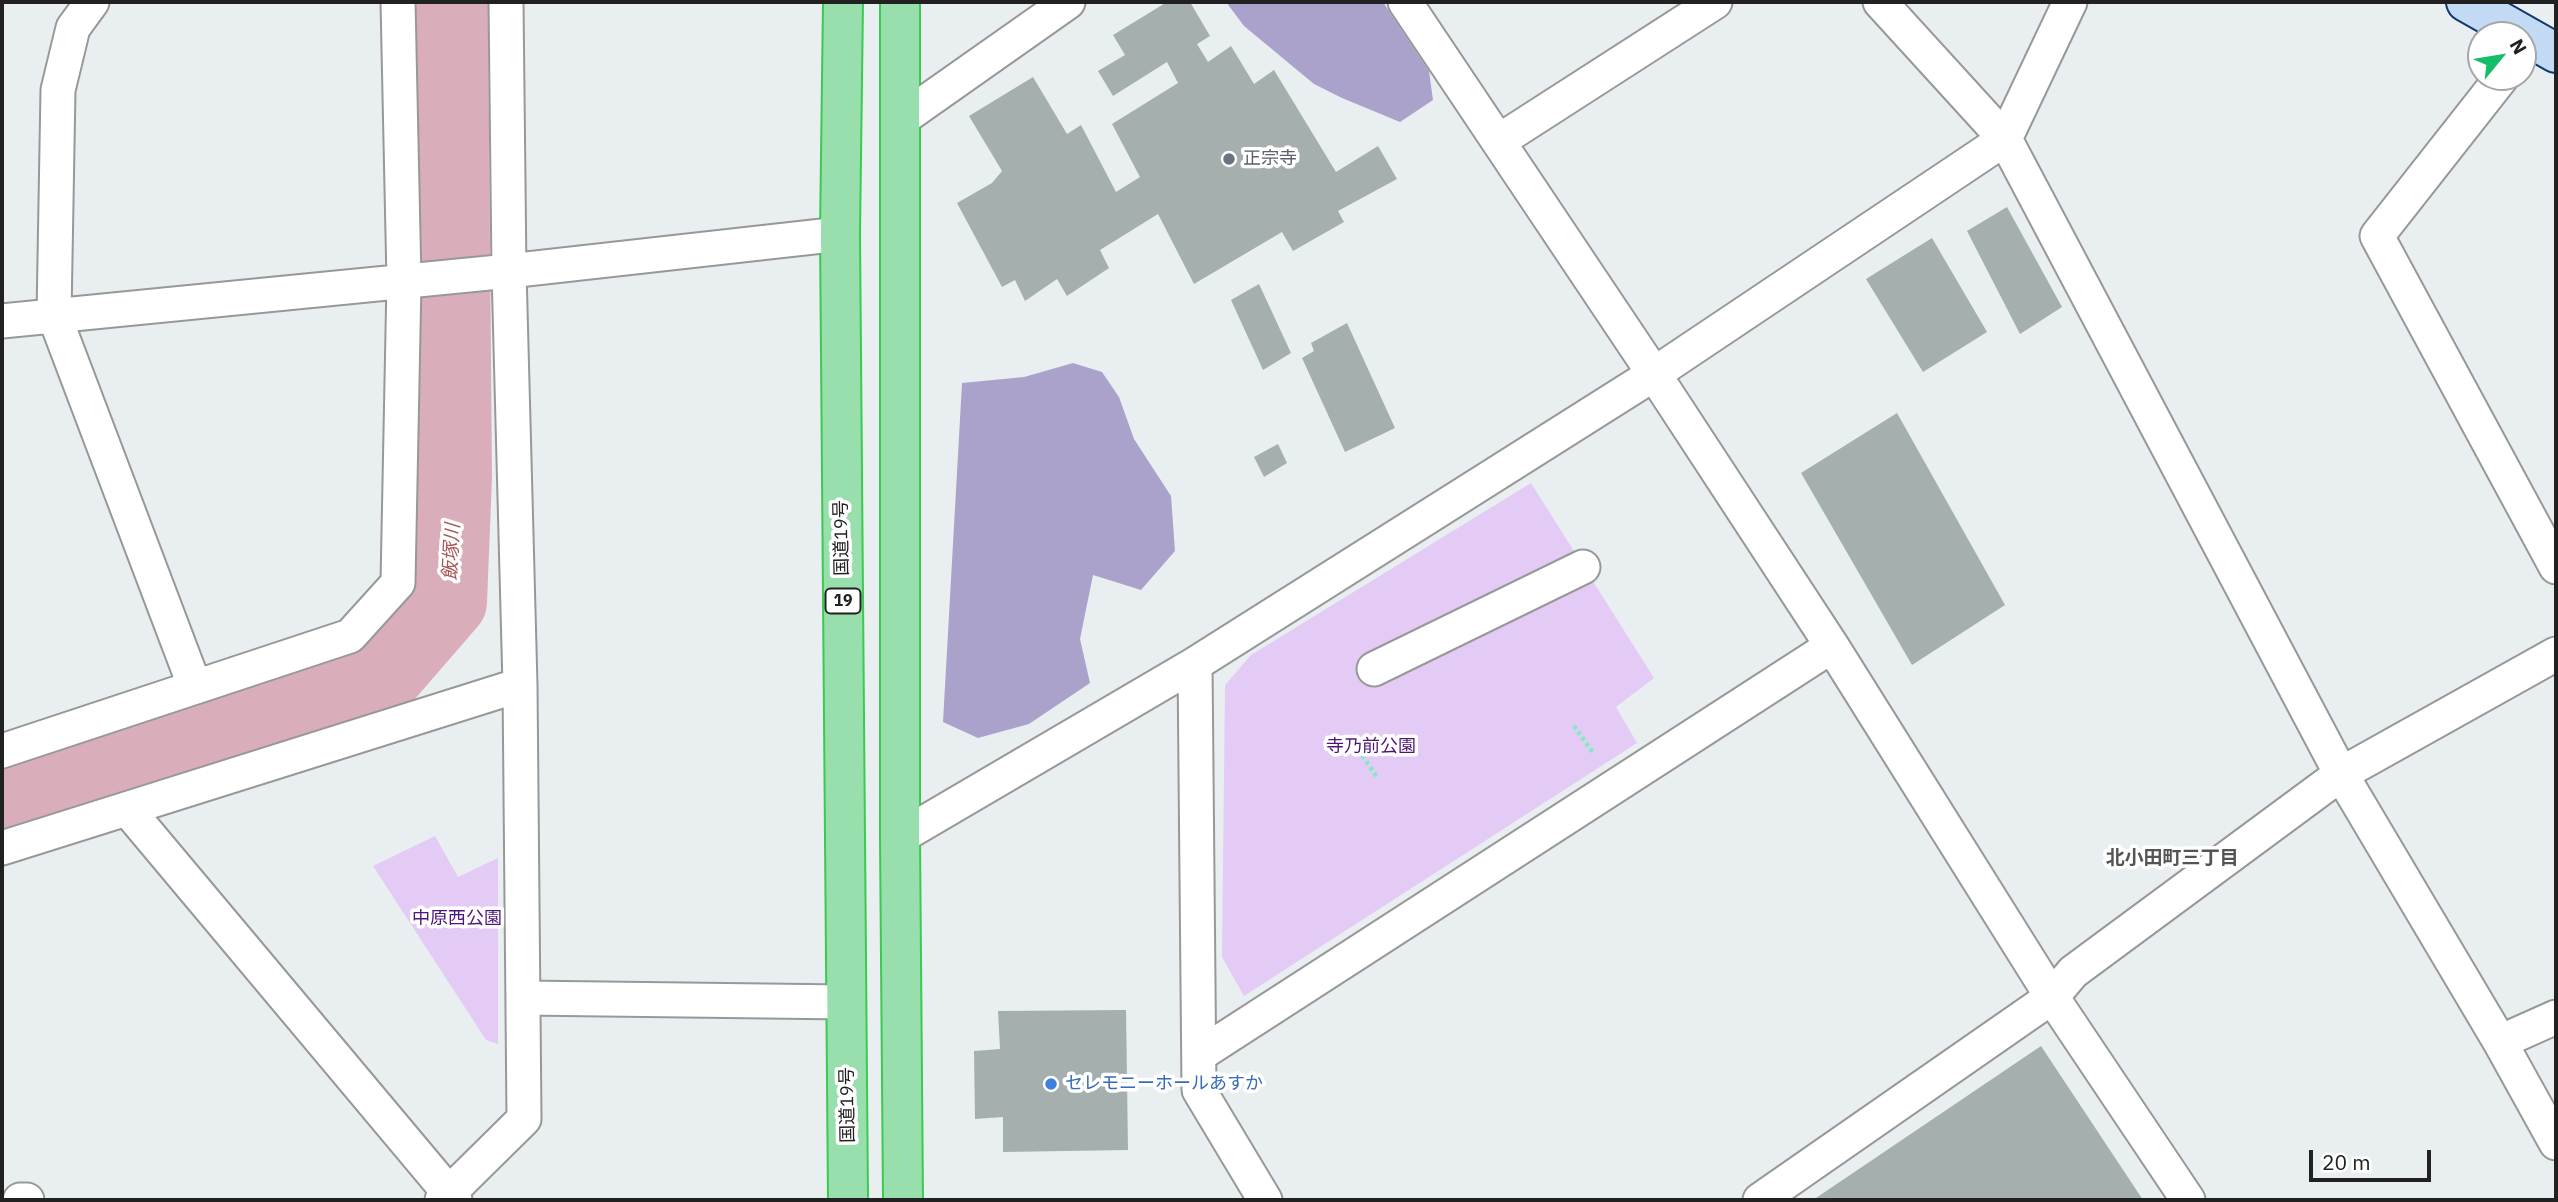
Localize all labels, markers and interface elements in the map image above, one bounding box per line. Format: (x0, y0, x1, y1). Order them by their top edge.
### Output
north arrow (2467, 21, 2537, 91)
text: N (2505, 35, 2532, 58)
place label: 正宗寺 (1243, 148, 1297, 170)
marker: 正宗寺 (1221, 151, 1237, 167)
street label: 国道19号 (831, 500, 853, 576)
water label: 飯塚川 (439, 523, 465, 581)
road number: 19 (826, 588, 860, 614)
park label: 寺乃前公園 (1326, 736, 1416, 758)
district label: 北小田町三丁目 (2106, 848, 2238, 870)
park label: 中原西公園 (412, 908, 502, 930)
street label: 国道19号 (837, 1067, 859, 1143)
place label: セレモニーホールあすか (1065, 1073, 1263, 1095)
marker: セレモニーホールあすか (1043, 1076, 1059, 1092)
scale bar (2313, 1136, 2436, 1180)
text: 20 m (2322, 1148, 2371, 1176)

